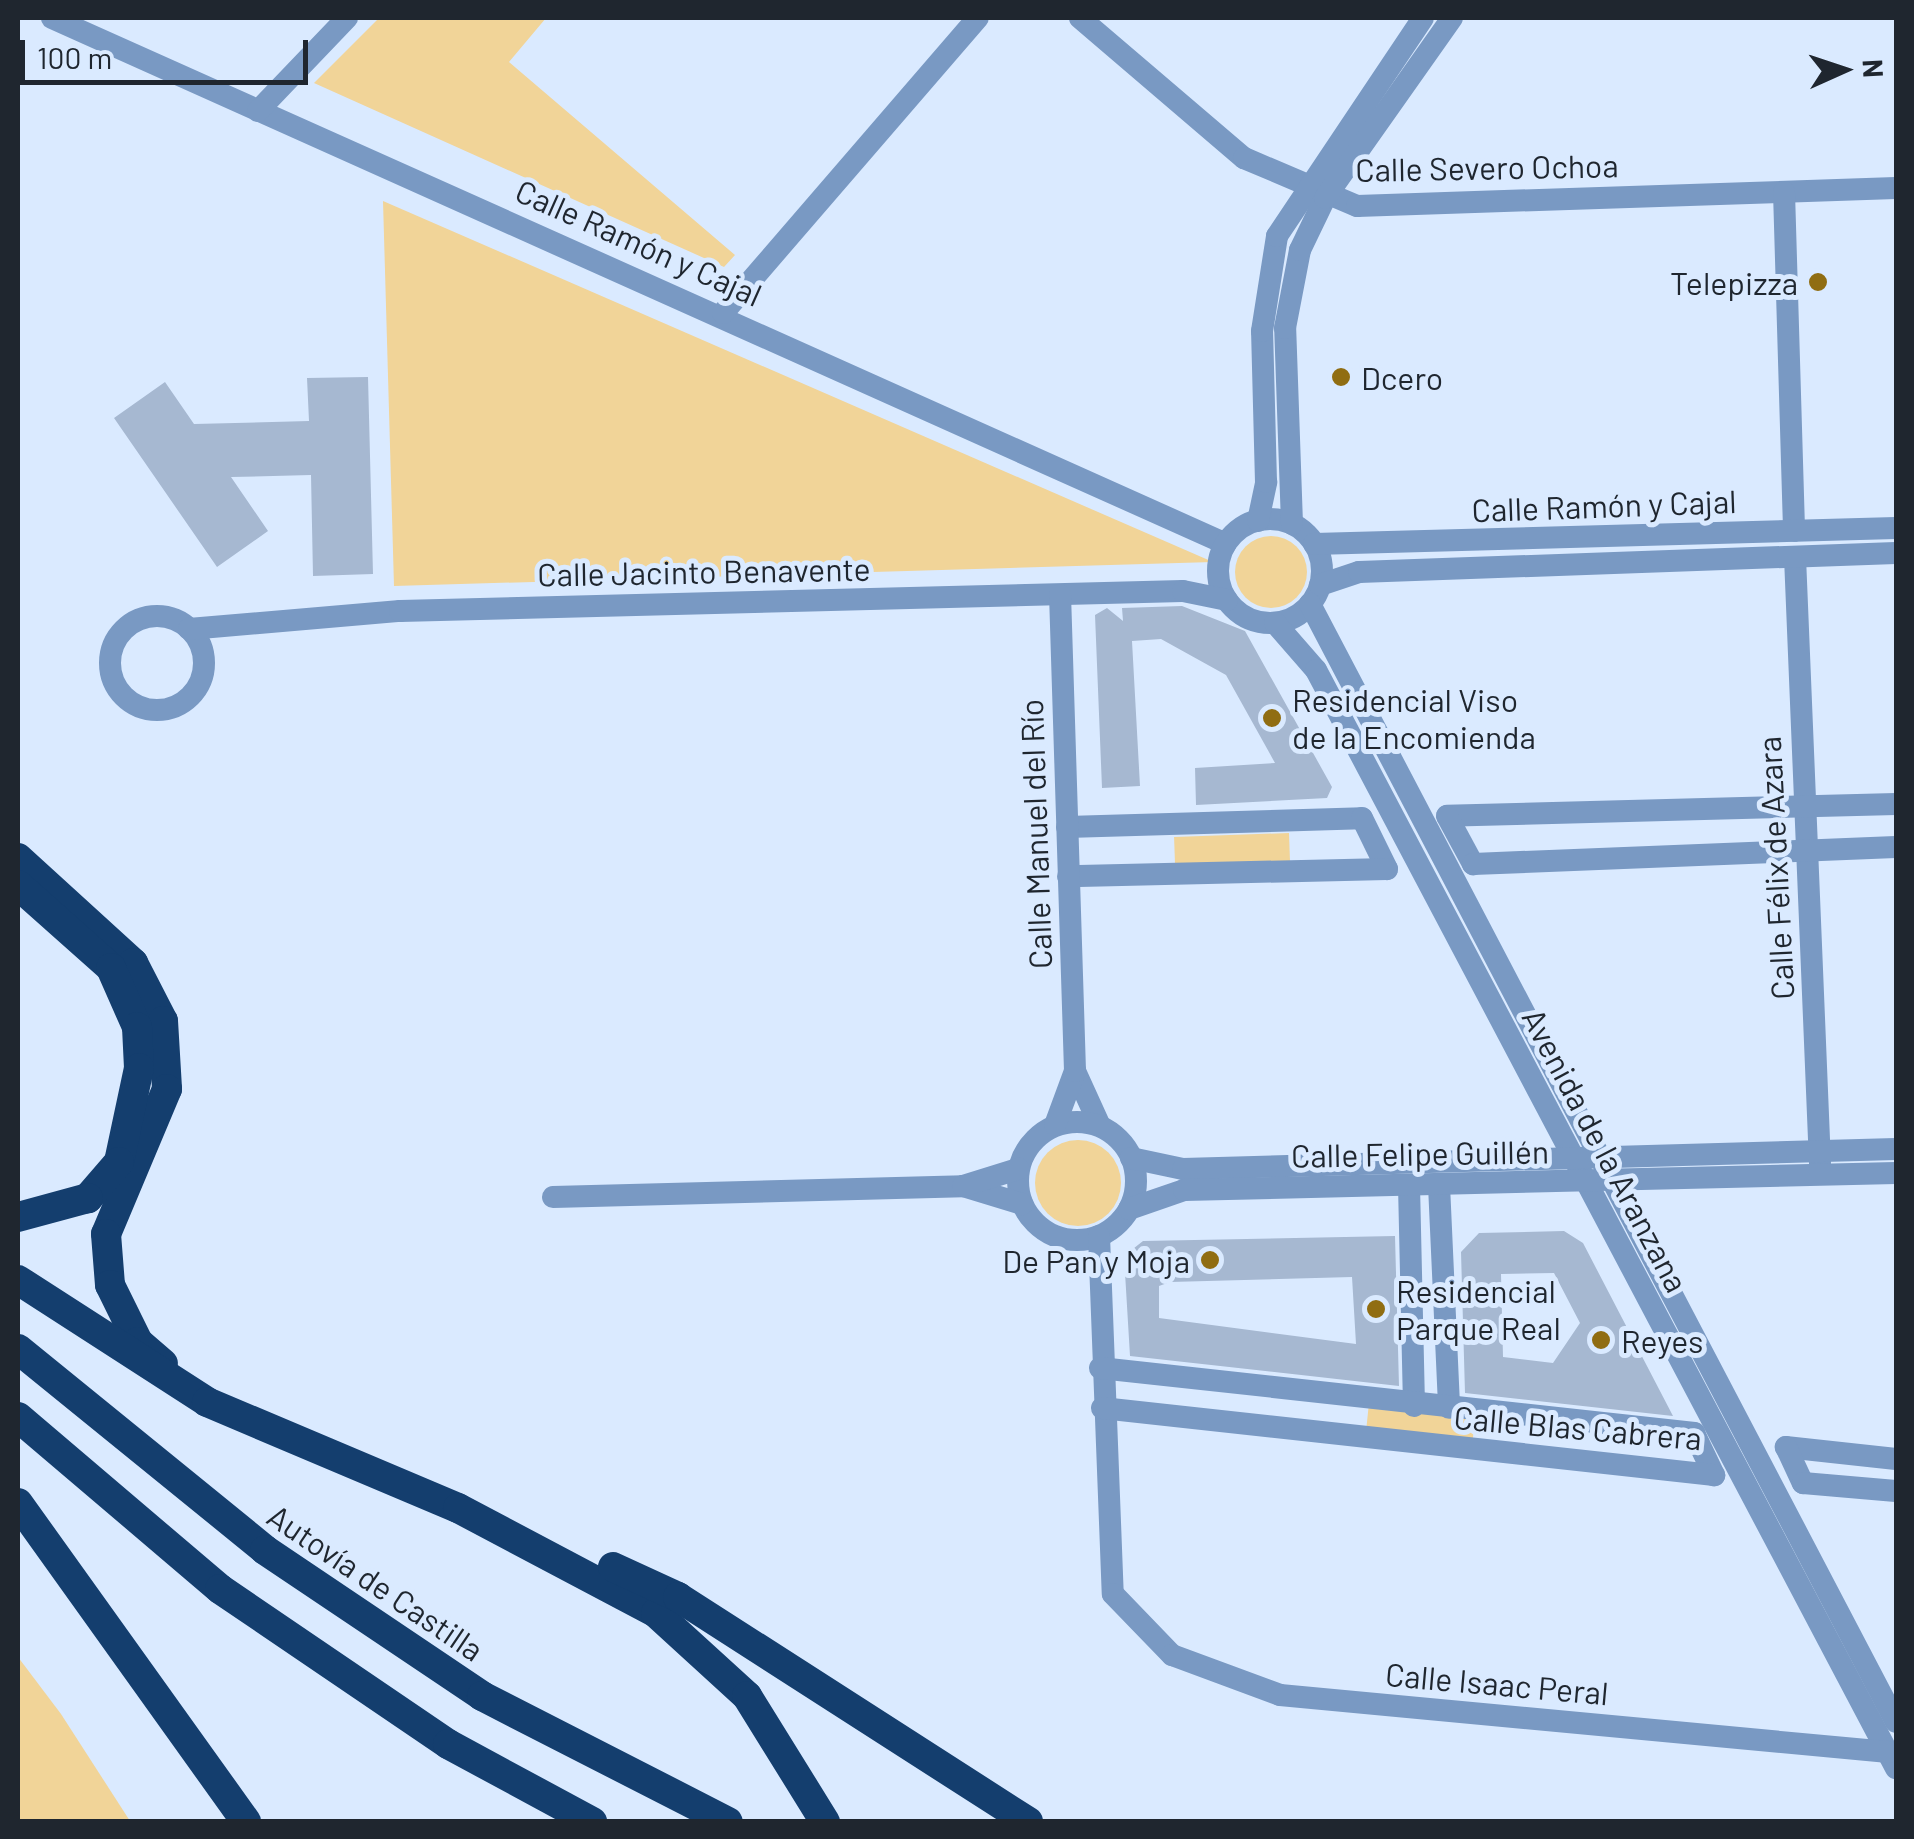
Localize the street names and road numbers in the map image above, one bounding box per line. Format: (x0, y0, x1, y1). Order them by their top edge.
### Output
street label: Calle Severo Ochoa (1355, 146, 1619, 188)
street label: Calle Ramón y Cajal (510, 171, 768, 313)
street label: Calle Ramón y Cajal (1471, 481, 1737, 529)
street label: Calle Jacinto Benavente (537, 549, 871, 593)
street label: Calle Manuel del Río (1011, 698, 1059, 970)
street label: Calle Félix de Azara (1749, 735, 1801, 1001)
street label: Avenida de la Aranzana (1515, 1002, 1697, 1298)
street label: Calle Felipe Guillén (1291, 1132, 1549, 1174)
street label: Calle Blas Cabrera (1452, 1397, 1704, 1457)
street label: Autovía de Castilla (261, 1496, 491, 1668)
street label: Calle Isaac Peral (1384, 1654, 1610, 1712)

